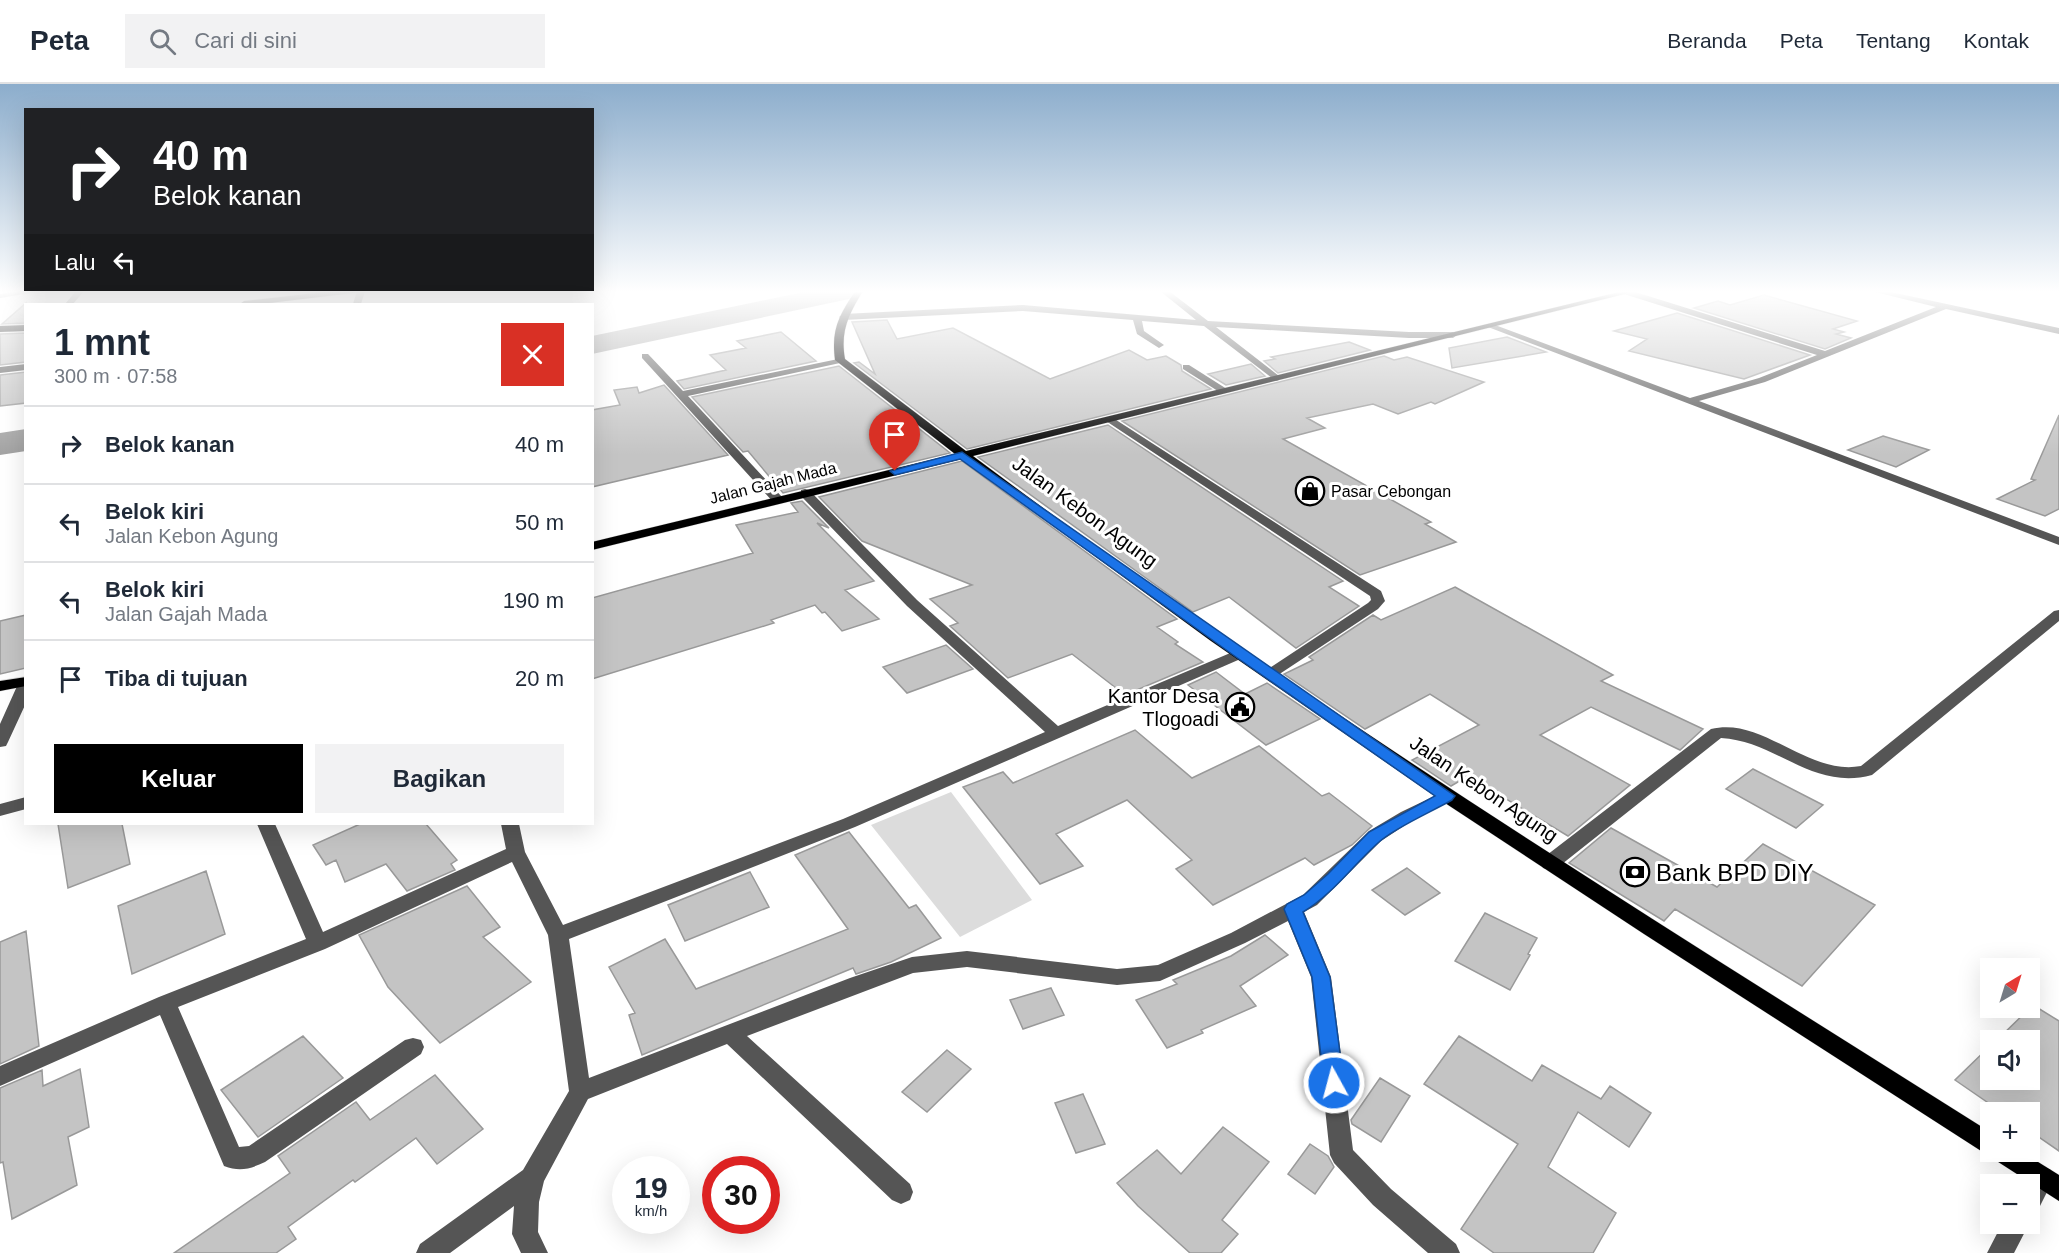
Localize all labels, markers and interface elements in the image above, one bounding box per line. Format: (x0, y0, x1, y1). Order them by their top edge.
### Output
search box (125, 14, 545, 68)
text: Peta (30, 25, 89, 56)
icon: search (146, 25, 179, 58)
text: Cari di sini (194, 28, 297, 53)
text: Beranda (1667, 29, 1747, 52)
text: Peta (1780, 29, 1823, 52)
text: Tentang (1856, 29, 1931, 52)
text: Kontak (1964, 29, 2029, 52)
icon: right (54, 132, 132, 210)
text: 40 m (153, 132, 249, 179)
text: Belok kanan (153, 181, 302, 211)
icon: left (108, 246, 141, 279)
text: Lalu (54, 250, 96, 275)
text: 1 mnt (54, 322, 150, 363)
button: close (501, 323, 564, 386)
text: 300 m · 07:58 (54, 365, 177, 387)
pin (869, 409, 920, 471)
icon: arrive (878, 418, 911, 451)
icon: right (54, 429, 87, 462)
text: Belok kanan (105, 432, 235, 457)
text: 40 m (515, 432, 564, 457)
street label: Jalan Kebon Agung (1008, 452, 1162, 572)
street label: Jalan Gajah Mada (708, 459, 838, 507)
shop icon: Pasar Cebongan (1294, 475, 1326, 507)
place label: Pasar Cebongan (1331, 483, 1451, 500)
text: Belok kiri (105, 499, 204, 524)
icon: left (54, 507, 87, 540)
text: 50 m (515, 510, 564, 535)
text: Jalan Kebon Agung (105, 525, 279, 547)
text: Belok kiri (105, 577, 204, 602)
icon: left (54, 585, 87, 618)
text: 190 m (503, 588, 564, 613)
text: Jalan Gajah Mada (105, 603, 267, 625)
icon: arrive (54, 663, 87, 696)
text: Tiba di tujuan (105, 666, 248, 691)
text: 20 m (515, 666, 564, 691)
place label: Kantor Desa Tlogoadi (1108, 685, 1220, 730)
public building icon: Kantor Desa Tlogoadi (1224, 691, 1256, 723)
street label: Jalan Kebon Agung (1406, 731, 1562, 847)
button: Keluar (54, 744, 303, 813)
button: Bagikan (315, 744, 564, 813)
bank icon: Bank BPD DIY (1619, 856, 1651, 888)
place label: Bank BPD DIY (1656, 859, 1813, 886)
north arrow (1980, 958, 2040, 1018)
map controls (1980, 958, 2040, 1234)
button: sound (1980, 1030, 2040, 1090)
position arrow (1302, 1051, 1366, 1115)
button: + (1980, 1102, 2040, 1162)
speed limit sign: 30 (702, 1156, 780, 1234)
text: 19 (634, 1171, 668, 1204)
button: − (1980, 1174, 2040, 1234)
text: km/h (635, 1202, 667, 1219)

